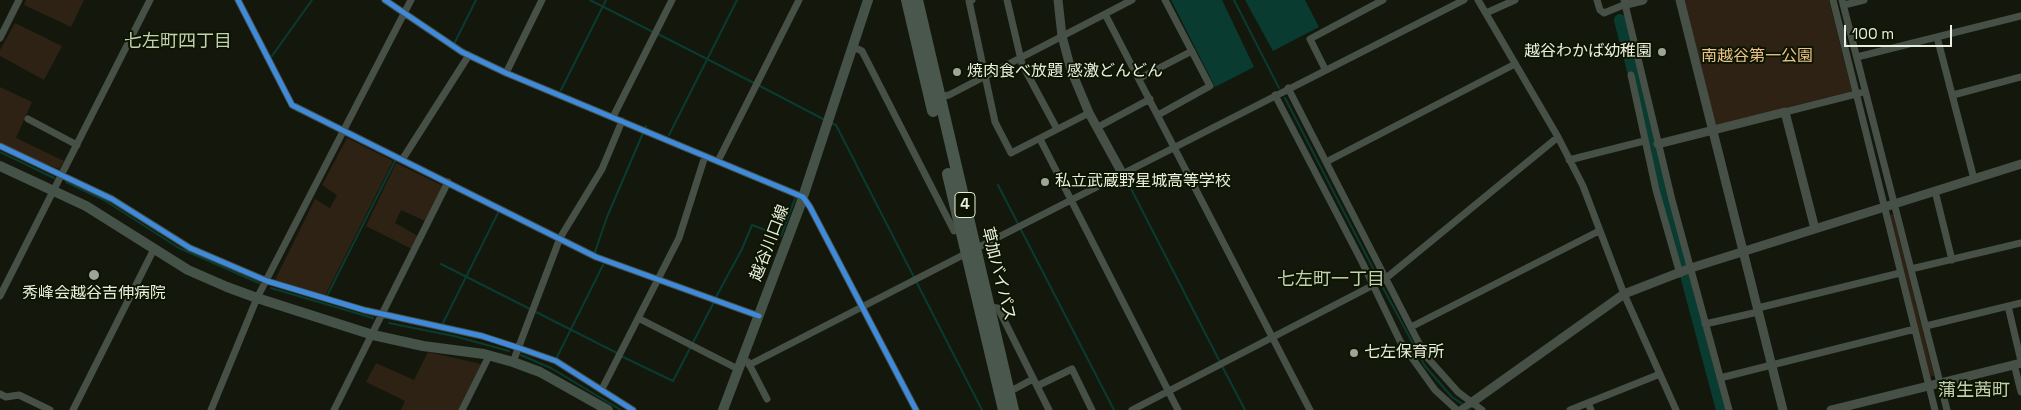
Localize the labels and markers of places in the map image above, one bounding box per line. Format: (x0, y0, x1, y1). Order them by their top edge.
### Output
place label: 越谷わかば幼稚園 (1524, 42, 1652, 62)
marker: 越谷わかば幼稚園 (1656, 46, 1668, 58)
place label: 焼肉食べ放題 感激どんどん (967, 62, 1163, 82)
marker: 焼肉食べ放題 感激どんどん (951, 66, 963, 78)
place label: 私立武蔵野星城高等学校 (1055, 172, 1231, 192)
marker: 私立武蔵野星城高等学校 (1039, 176, 1051, 188)
marker: 秀峰会越谷吉伸病院 (87, 268, 101, 282)
place label: 秀峰会越谷吉伸病院 (22, 284, 166, 304)
place label: 七左保育所 (1364, 343, 1444, 363)
marker: 七左保育所 (1348, 347, 1360, 359)

